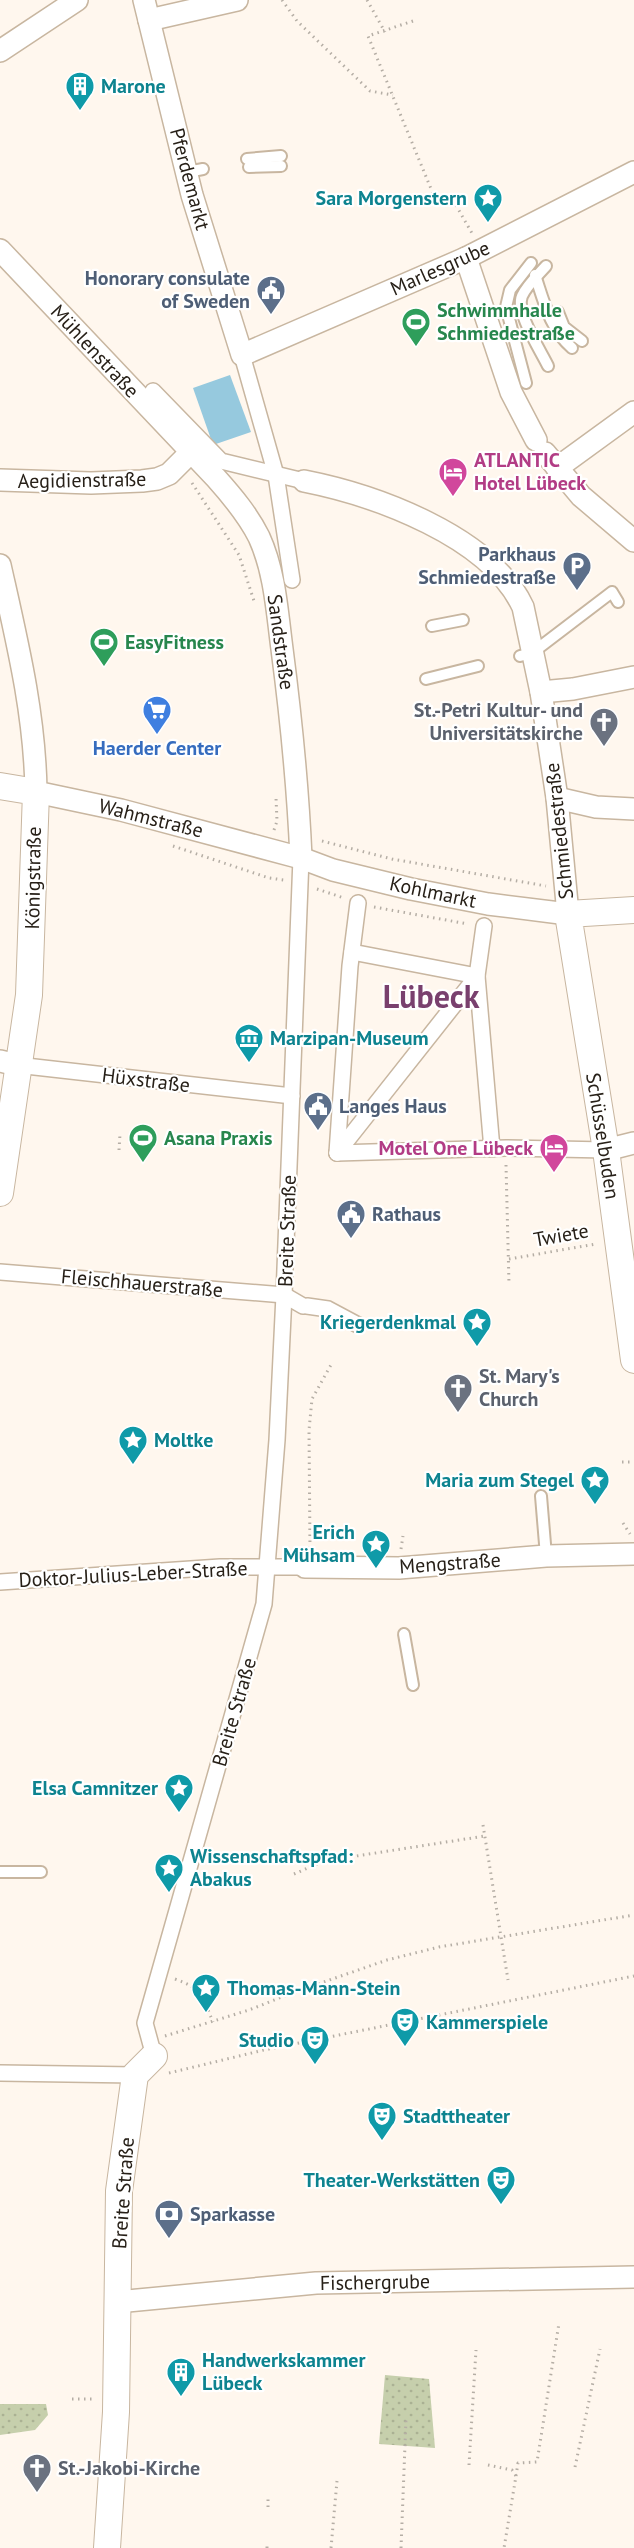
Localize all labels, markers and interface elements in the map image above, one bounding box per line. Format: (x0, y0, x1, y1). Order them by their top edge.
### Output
building icon: Marone (64, 70, 96, 112)
place label: Marone (101, 73, 166, 99)
street label: Pferdemarkt (164, 125, 216, 233)
place icon: Sara Morgenstern (472, 182, 504, 224)
place label: Sara Morgenstern (316, 185, 467, 211)
street label: Marlesgrube (386, 235, 494, 301)
place label: Honorary consulate of Sweden (85, 265, 250, 314)
public building icon: Honorary consulate of Sweden (255, 274, 287, 316)
place label: Schwimmhalle Schmiedestraße (437, 297, 575, 346)
street label: Mühlenstraße (45, 299, 145, 403)
sports icon: Schwimmhalle Schmiedestraße (400, 306, 432, 348)
place label: ATLANTIC Hotel Lübeck (474, 447, 586, 496)
hotel icon: ATLANTIC Hotel Lübeck (437, 456, 469, 498)
street label: Aegidienstraße (17, 466, 147, 494)
place label: Parkhaus Schmiedestraße (418, 541, 556, 590)
parking icon: Parkhaus Schmiedestraße (561, 550, 593, 592)
street label: Sandstraße (261, 593, 301, 691)
sports icon: EasyFitness (88, 626, 120, 668)
place label: EasyFitness (125, 629, 224, 655)
supermarket icon: Haerder Center (141, 694, 173, 736)
place label: St.-Petri Kultur- und Universitätskirche (414, 697, 583, 746)
church icon: St.-Petri Kultur- und Universitätskirche (588, 706, 620, 748)
place label: Haerder Center (93, 735, 221, 761)
street label: Schmiedestraße (539, 761, 579, 901)
street label: Wahmstraße (96, 792, 206, 844)
street label: Königstraße (19, 826, 47, 930)
street label: Kohlmarkt (387, 870, 479, 914)
district label: Lübeck (383, 975, 480, 1017)
museum icon: Marzipan-Museum (233, 1022, 265, 1064)
place label: Marzipan-Museum (270, 1025, 429, 1051)
street label: Hüxstraße (101, 1062, 191, 1098)
street label: Schüsselbuden (580, 1071, 626, 1201)
public building icon: Langes Haus (302, 1090, 334, 1132)
place label: Langes Haus (339, 1093, 447, 1119)
sports icon: Asana Praxis (127, 1122, 159, 1164)
place label: Asana Praxis (164, 1125, 272, 1151)
hotel icon: Motel One Lübeck (538, 1132, 570, 1174)
place label: Motel One Lübeck (379, 1135, 533, 1161)
street label: Breite Straße (272, 1174, 302, 1288)
public building icon: Rathaus (335, 1198, 367, 1240)
place label: Rathaus (372, 1201, 441, 1227)
street label: Twiete (531, 1217, 591, 1253)
street label: Fleischhauerstraße (60, 1263, 224, 1303)
place icon: Kriegerdenkmal (461, 1306, 493, 1348)
place label: Kriegerdenkmal (320, 1309, 456, 1335)
place label: St. Mary's Church (479, 1363, 560, 1412)
church icon: St. Mary's Church (442, 1372, 474, 1414)
place icon: Moltke (117, 1424, 149, 1466)
place label: Moltke (154, 1427, 213, 1453)
place icon: Maria zum Stegel (579, 1464, 611, 1506)
place label: Maria zum Stegel (425, 1467, 574, 1493)
place label: Erich Mühsam (283, 1519, 355, 1568)
place icon: Erich Mühsam (360, 1528, 392, 1570)
street label: Mengstraße (398, 1546, 502, 1580)
street label: Doktor-Julius-Leber-Straße (18, 1555, 248, 1593)
street label: Breite Straße (206, 1654, 262, 1770)
place icon: Elsa Camnitzer (163, 1772, 195, 1814)
place label: Elsa Camnitzer (32, 1775, 158, 1801)
place label: Wissenschaftspfad: Abakus (190, 1843, 354, 1892)
place icon: Wissenschaftspfad: Abakus (153, 1852, 185, 1894)
place icon: Thomas-Mann-Stein (190, 1972, 222, 2014)
place label: Thomas-Mann-Stein (227, 1975, 401, 2001)
theatre icon: Kammerspiele (389, 2006, 421, 2048)
place label: Kammerspiele (426, 2009, 548, 2035)
theatre icon: Studio (299, 2024, 331, 2066)
place label: Studio (239, 2027, 294, 2053)
theatre icon: Stadttheater (366, 2100, 398, 2142)
place label: Stadttheater (403, 2103, 510, 2129)
street label: Breite Straße (106, 2136, 140, 2250)
theatre icon: Theater-Werkstätten (485, 2164, 517, 2206)
place label: Theater-Werkstätten (304, 2167, 480, 2193)
bank icon: Sparkasse (153, 2198, 185, 2240)
place label: Sparkasse (190, 2201, 275, 2227)
street label: Fischergrube (320, 2268, 430, 2296)
place label: Handwerkskammer Lübeck (202, 2347, 365, 2396)
building icon: Handwerkskammer Lübeck (165, 2356, 197, 2398)
church icon: St.-Jakobi-Kirche (21, 2452, 53, 2494)
place label: St.-Jakobi-Kirche (58, 2455, 200, 2481)

